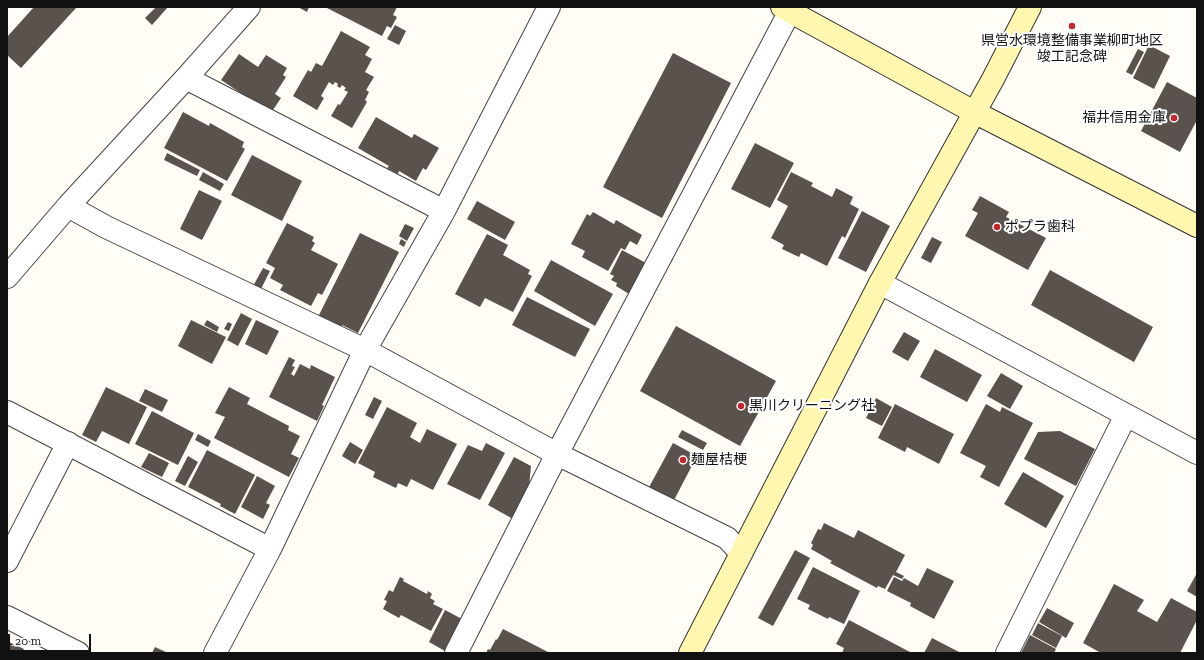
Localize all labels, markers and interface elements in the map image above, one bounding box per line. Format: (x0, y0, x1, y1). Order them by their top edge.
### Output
marker: 県営水環境整備事業柳町地区 竣工記念碑 (1067, 21, 1077, 31)
place label: 県営水環境整備事業柳町地区 竣工記念碑 (981, 33, 1163, 66)
place label: 福井信用金庫 (1082, 110, 1166, 126)
marker: 福井信用金庫 (1169, 113, 1179, 123)
place label: ポプラ歯科 (1005, 219, 1075, 235)
marker: ポプラ歯科 (992, 222, 1002, 232)
place label: 黒川クリーニング社 (749, 398, 875, 414)
marker: 黒川クリーニング社 (736, 401, 746, 411)
place label: 麺屋桔梗 (691, 452, 747, 468)
marker: 麺屋桔梗 (678, 455, 688, 465)
scale bar (10, 626, 93, 652)
text: 20 m (15, 634, 41, 648)

